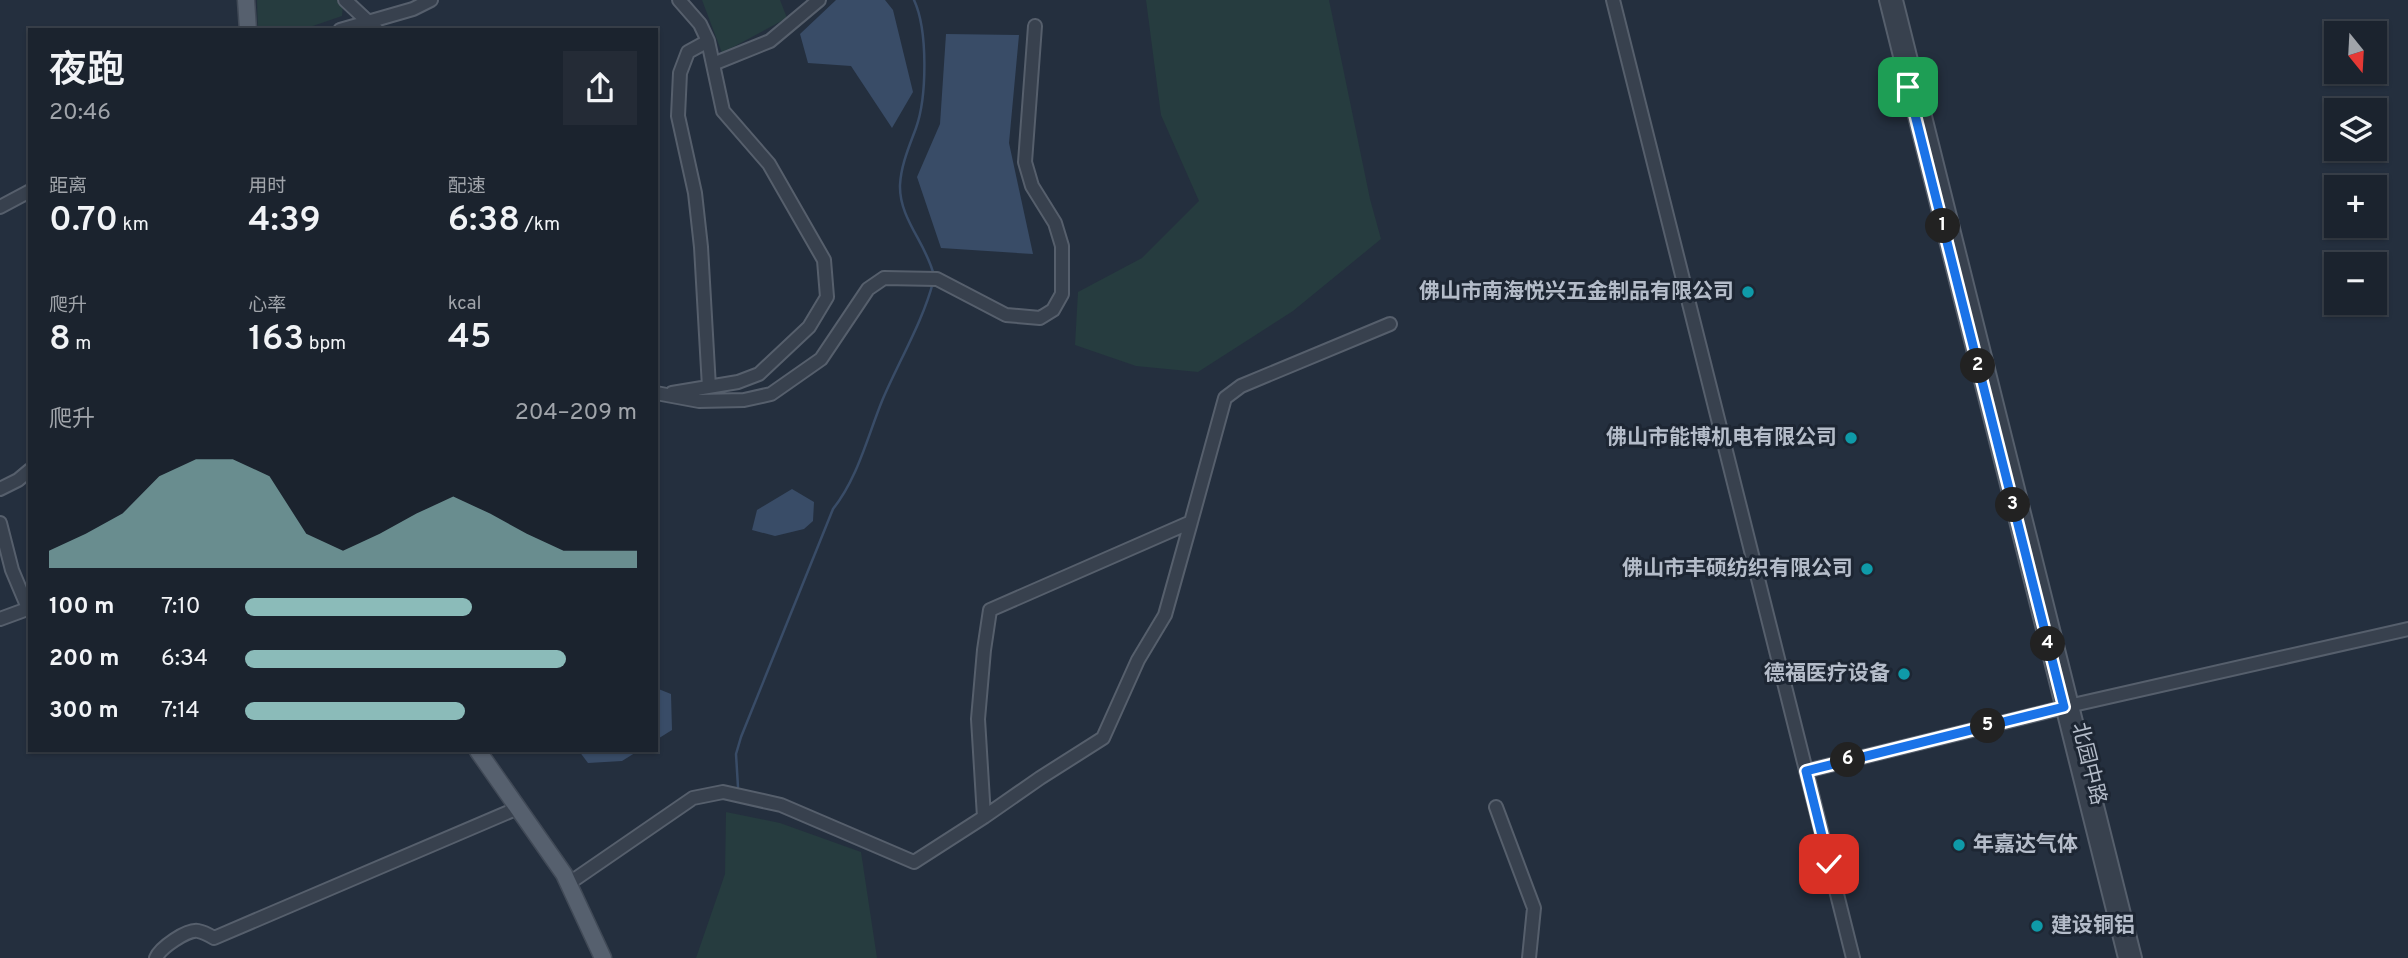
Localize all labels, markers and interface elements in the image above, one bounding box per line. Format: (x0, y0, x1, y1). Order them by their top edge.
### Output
north arrow (2324, 21, 2387, 84)
map controls (2324, 21, 2387, 315)
text: 夜跑 (49, 48, 125, 97)
button: share (563, 51, 637, 125)
pin (1878, 57, 1938, 117)
icon: arrive (1889, 68, 1927, 106)
button: layers (2324, 98, 2387, 161)
text: 20:46 (49, 99, 111, 128)
text: 距离 (49, 175, 87, 199)
text: 用时 (248, 175, 286, 199)
text: 配速 (448, 175, 486, 199)
button: + (2324, 175, 2387, 238)
text: 0.70 (49, 199, 118, 243)
text: 4:39 (248, 199, 321, 243)
text: 6:38 (448, 199, 520, 243)
pin: 1 (1926, 208, 1960, 244)
text: km (118, 213, 149, 237)
text: /km (520, 213, 560, 237)
text: 1 (1939, 213, 1946, 237)
button: − (2324, 252, 2387, 315)
place label: 佛山市南海悦兴五金制品有限公司 (1419, 279, 1734, 306)
marker: 佛山市南海悦兴五金制品有限公司 (1740, 284, 1756, 300)
text: kcal (448, 292, 481, 316)
text: 爬升 (49, 294, 87, 318)
text: 心率 (248, 294, 286, 318)
text: 45 (448, 316, 491, 360)
text: 8 (49, 318, 71, 362)
text: 163 (248, 318, 304, 362)
text: m (71, 332, 91, 356)
text: bpm (304, 332, 346, 356)
pin: 2 (1960, 348, 1996, 384)
text: 2 (1972, 353, 1983, 377)
text: 204–209 m (515, 399, 637, 428)
text: 爬升 (49, 406, 95, 435)
place label: 佛山市能博机电有限公司 (1606, 425, 1837, 452)
marker: 佛山市能博机电有限公司 (1843, 430, 1859, 446)
pin: 3 (1996, 488, 2030, 522)
text: 3 (2007, 492, 2018, 516)
place label: 佛山市丰硕纺织有限公司 (1622, 556, 1853, 583)
marker: 佛山市丰硕纺织有限公司 (1859, 561, 1875, 577)
text: 100 m (49, 593, 114, 622)
text: 7:10 (161, 593, 201, 622)
pin: 4 (2030, 626, 2066, 662)
text: 4 (2041, 631, 2054, 655)
text: 200 m (49, 645, 119, 674)
text: 6:34 (161, 645, 208, 674)
place label: 德福医疗设备 (1764, 661, 1890, 688)
marker: 德福医疗设备 (1896, 666, 1912, 682)
text: 300 m (49, 697, 119, 726)
text: 7:14 (161, 697, 200, 726)
pin: 5 (1970, 708, 2006, 744)
text: 5 (1982, 713, 1993, 737)
street label: 北园中路 (2065, 720, 2111, 808)
pin: 6 (1830, 742, 1866, 778)
text: 6 (1842, 747, 1853, 771)
place label: 年嘉达气体 (1973, 832, 2078, 859)
pin (1799, 834, 1859, 894)
marker: 年嘉达气体 (1951, 837, 1967, 853)
icon: check (1810, 845, 1848, 883)
place label: 建设铜铝 (2051, 913, 2135, 940)
marker: 建设铜铝 (2029, 918, 2045, 934)

